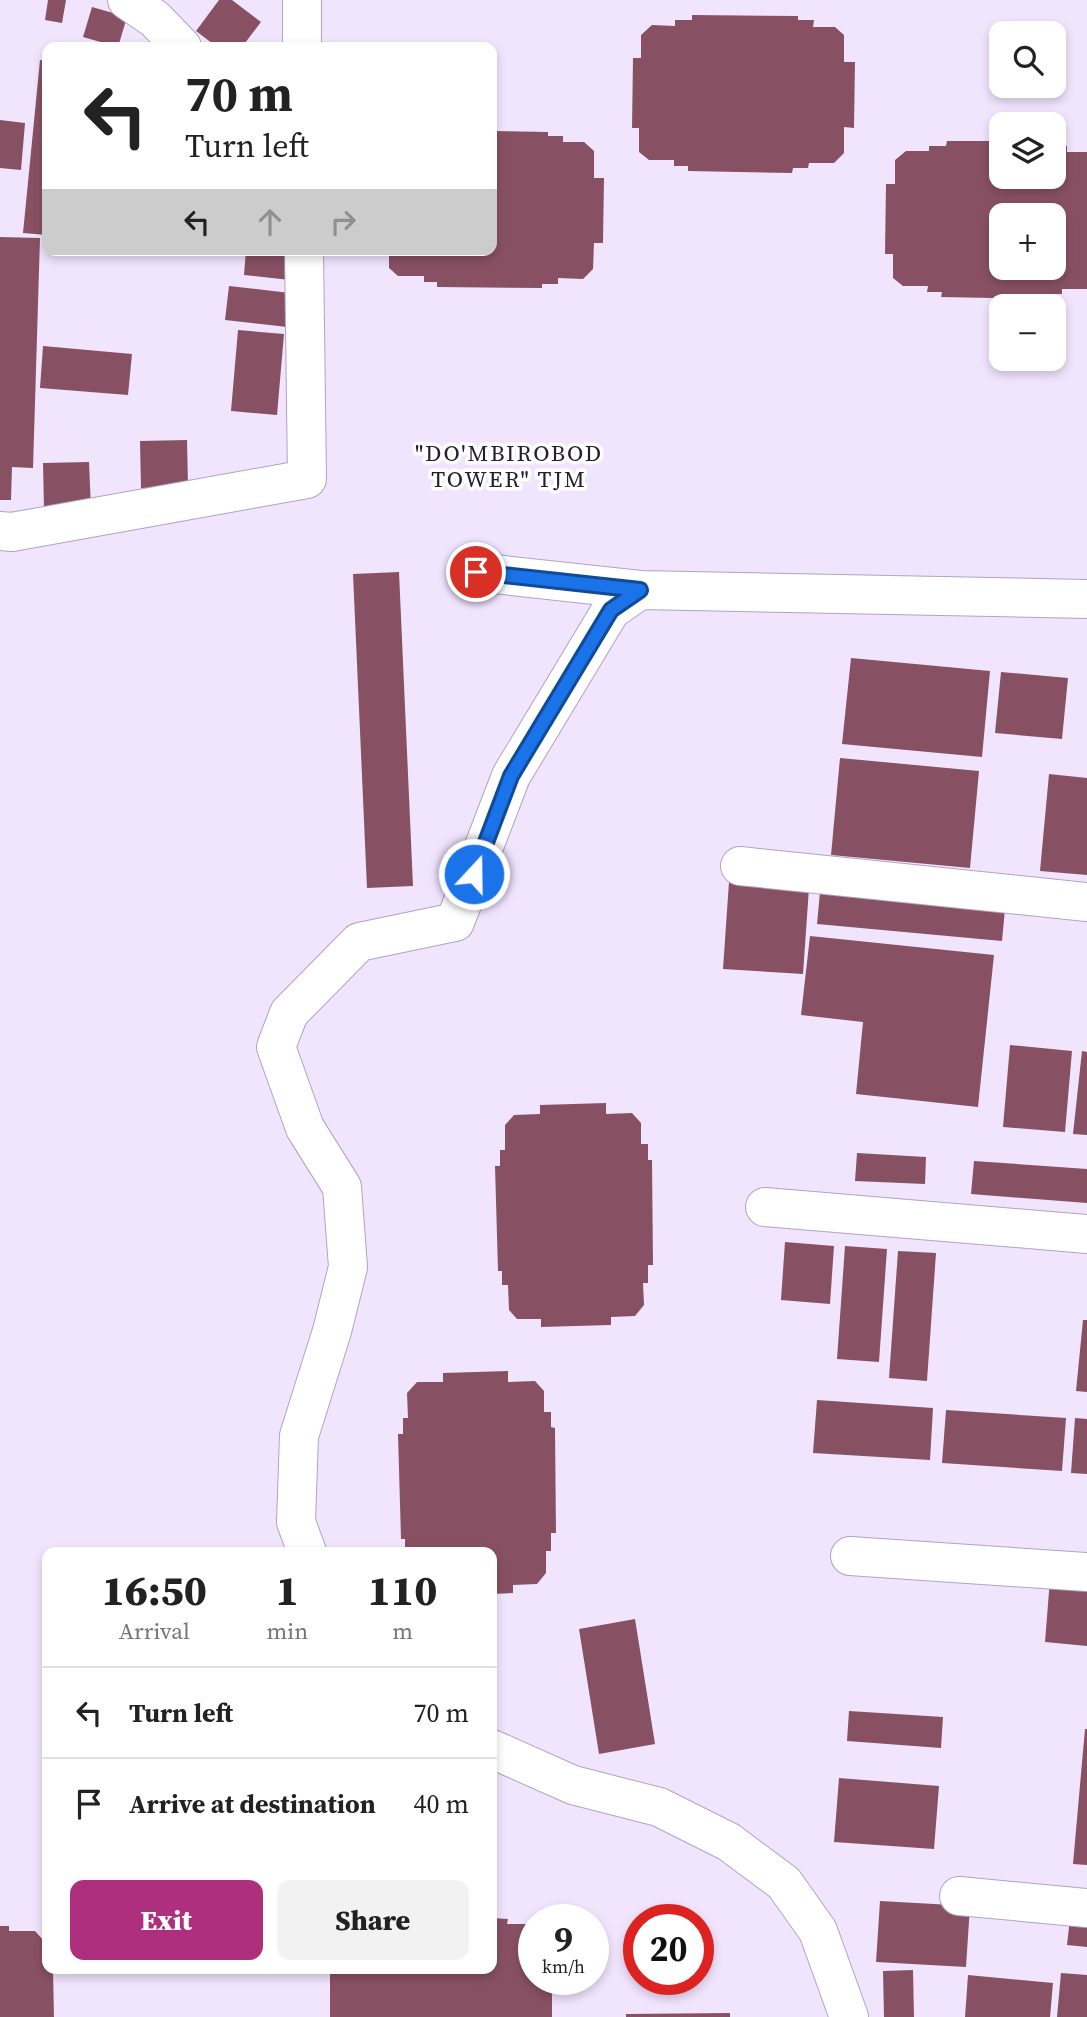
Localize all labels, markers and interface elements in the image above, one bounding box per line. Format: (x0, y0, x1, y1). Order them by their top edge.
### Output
map controls (989, 21, 1066, 371)
button: search (989, 21, 1066, 98)
text: 70 m (185, 60, 293, 127)
icon: left (70, 70, 161, 161)
button: layers (989, 112, 1066, 189)
text: Turn left (185, 124, 309, 168)
icon: left (178, 203, 216, 241)
icon: ahead (251, 203, 289, 241)
icon: right (324, 203, 362, 241)
button: + (989, 203, 1066, 280)
button: − (989, 294, 1066, 371)
district label: "DO'MBIROBOD TOWER" TJM (415, 437, 603, 495)
pin (446, 542, 506, 602)
icon: arrive (457, 553, 495, 591)
position arrow (437, 837, 511, 911)
text: 16:50 (102, 1561, 207, 1619)
text: 1 (276, 1561, 299, 1619)
text: 110 (368, 1561, 437, 1619)
text: Arrival (119, 1615, 190, 1647)
text: min (267, 1615, 308, 1647)
text: m (392, 1615, 413, 1647)
icon: left (70, 1694, 108, 1732)
text: Turn left (129, 1695, 233, 1731)
text: 70 m (414, 1695, 469, 1731)
icon: arrive (70, 1785, 108, 1823)
text: Arrive at destination (129, 1786, 376, 1822)
text: 40 m (414, 1786, 469, 1822)
button: Exit (70, 1880, 263, 1960)
button: Share (277, 1880, 469, 1960)
speed limit sign: 20 (623, 1904, 714, 1995)
text: 9 (554, 1916, 573, 1964)
text: km/h (542, 1954, 585, 1979)

